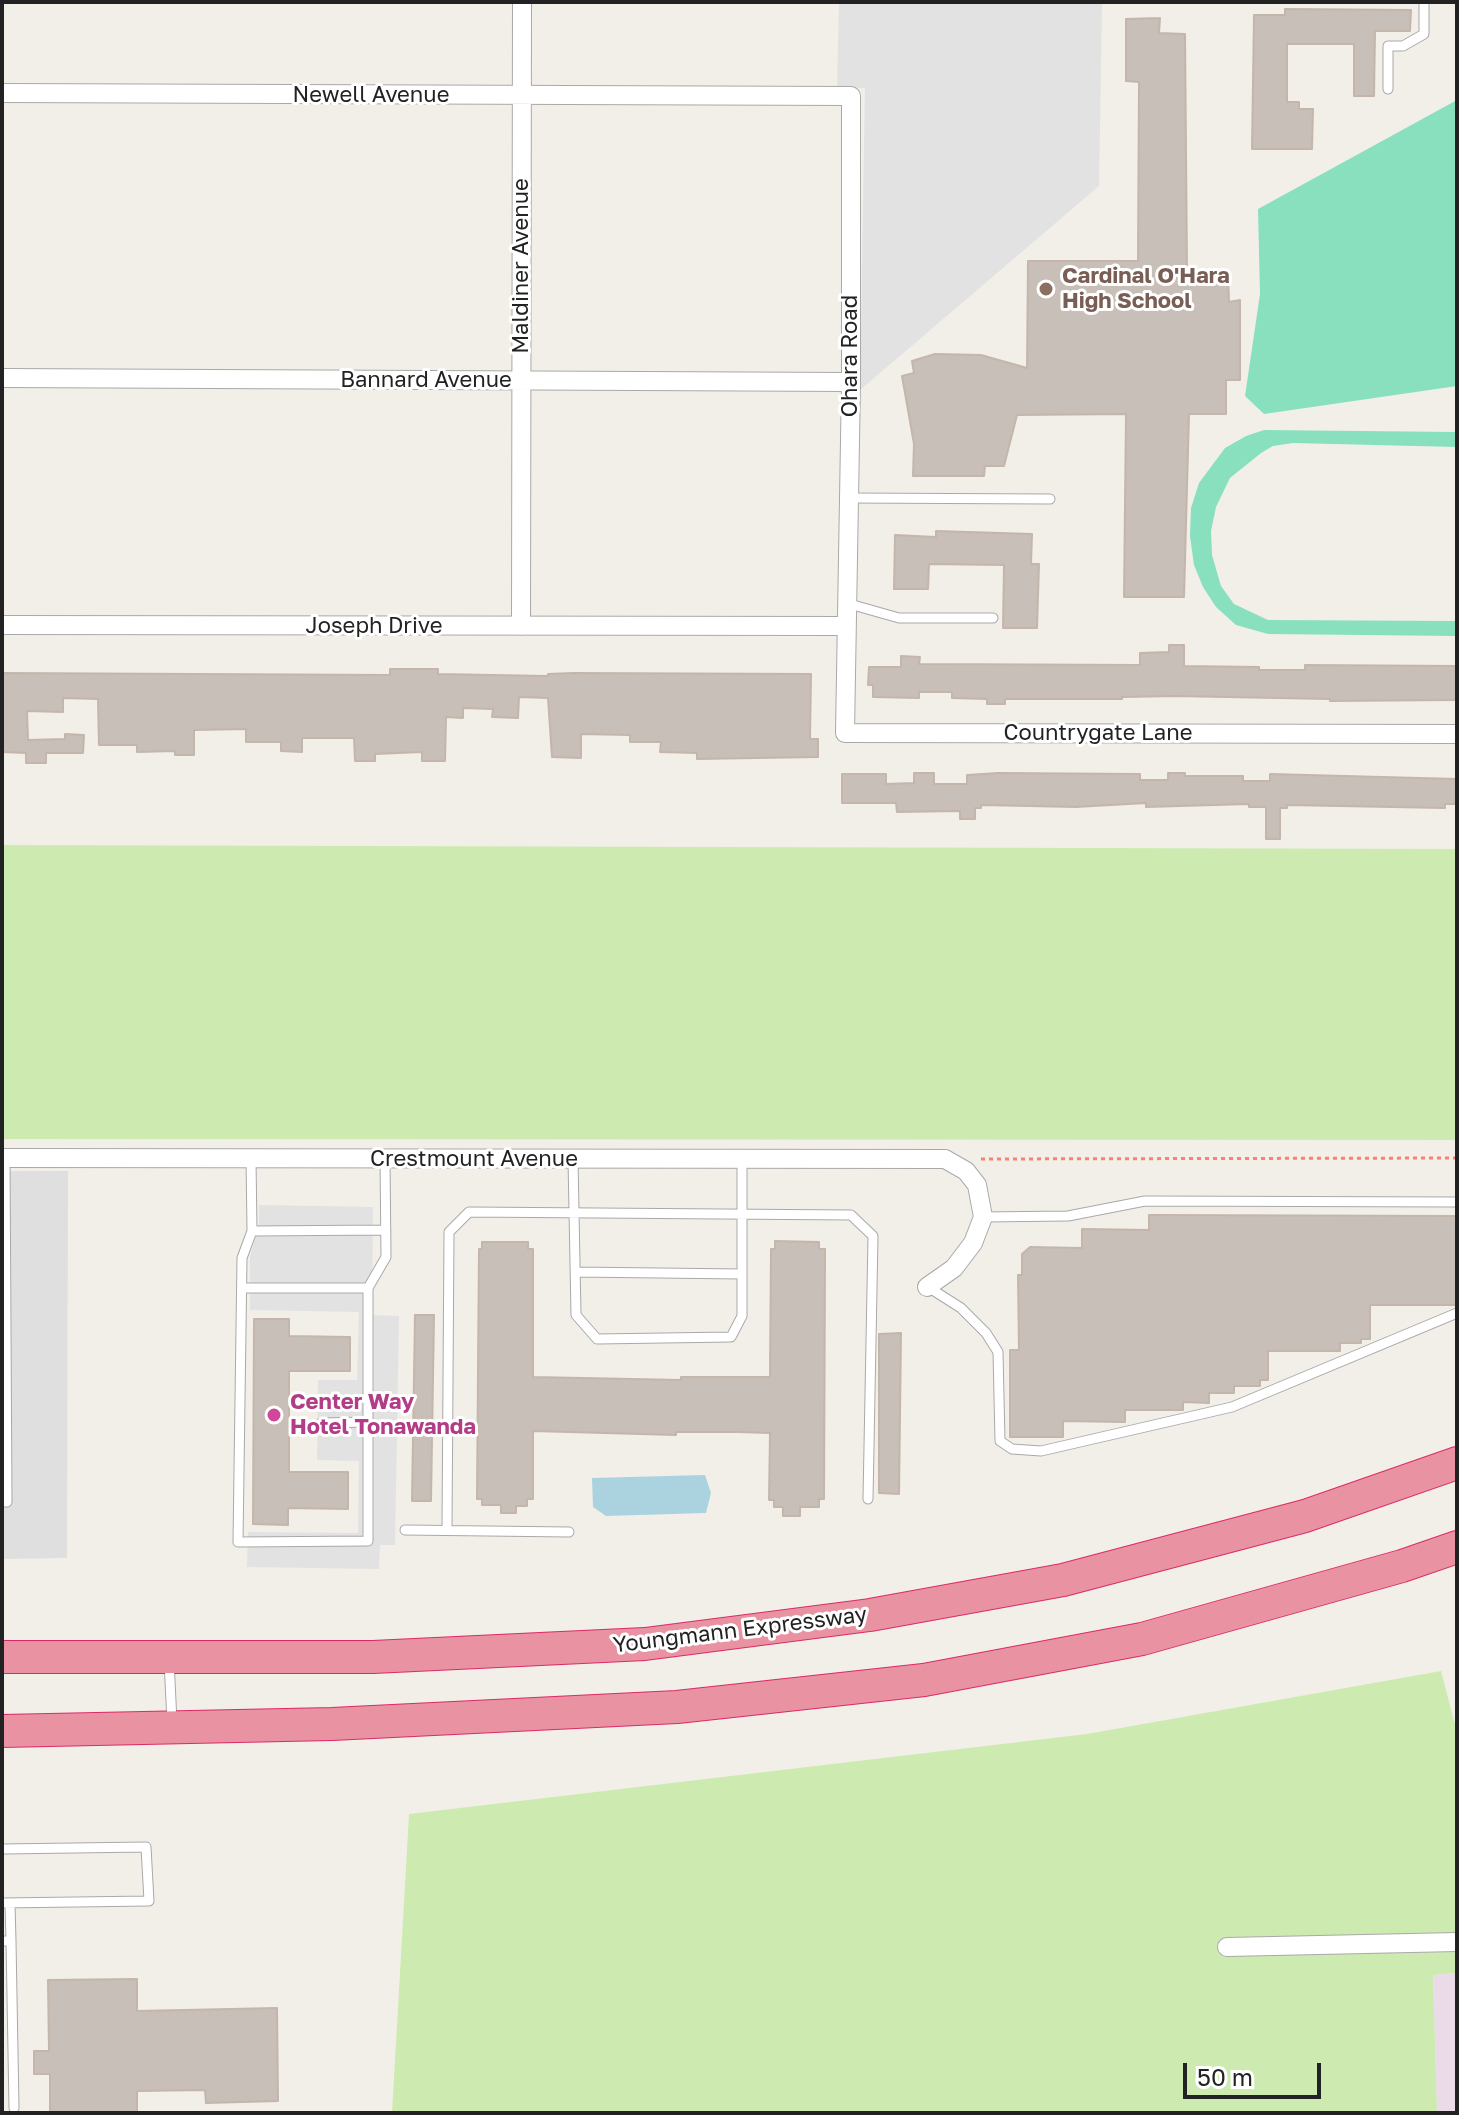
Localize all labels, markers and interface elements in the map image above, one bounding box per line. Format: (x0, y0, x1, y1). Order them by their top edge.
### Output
street label: Newell Avenue (293, 82, 449, 108)
street label: Maldiner Avenue (508, 178, 534, 354)
place label: Cardinal O'Hara High School (1062, 263, 1230, 314)
marker: Cardinal O'Hara High School (1037, 280, 1055, 298)
street label: Ohara Road (837, 295, 863, 417)
street label: Bannard Avenue (340, 367, 512, 393)
street label: Joseph Drive (306, 613, 442, 639)
street label: Countrygate Lane (1004, 720, 1192, 746)
street label: Crestmount Avenue (370, 1146, 578, 1172)
place label: Center Way Hotel Tonawanda (290, 1389, 476, 1440)
marker: Center Way Hotel Tonawanda (265, 1406, 283, 1424)
street label: Youngmann Expressway (612, 1601, 868, 1659)
scale bar (1187, 2047, 1325, 2097)
text: 50 m (1197, 2062, 1253, 2091)

